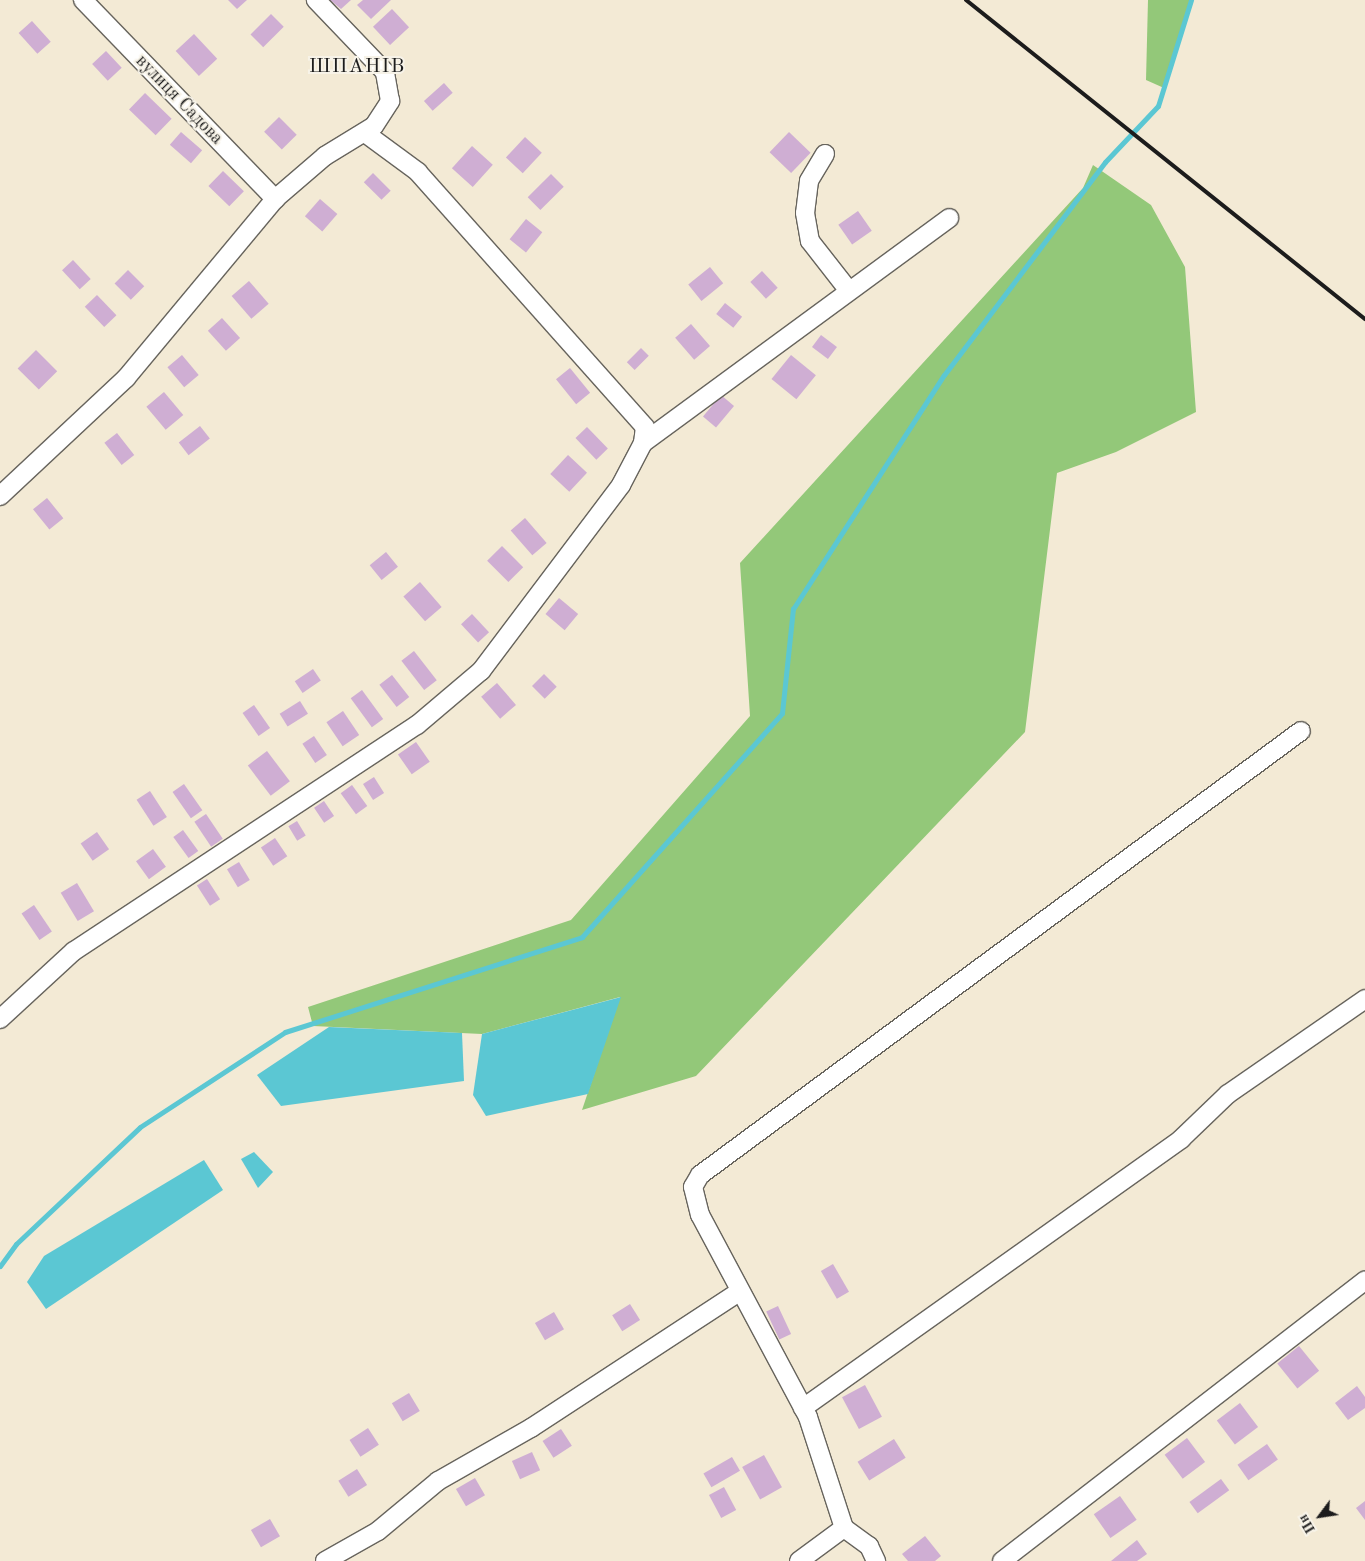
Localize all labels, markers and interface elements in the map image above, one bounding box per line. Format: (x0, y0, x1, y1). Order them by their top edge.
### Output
street label: вулиця Садова (131, 51, 227, 149)
district label: ШПАНІВ (308, 55, 406, 79)
north arrow (1295, 1491, 1345, 1541)
text: Пн (1296, 1512, 1318, 1536)

